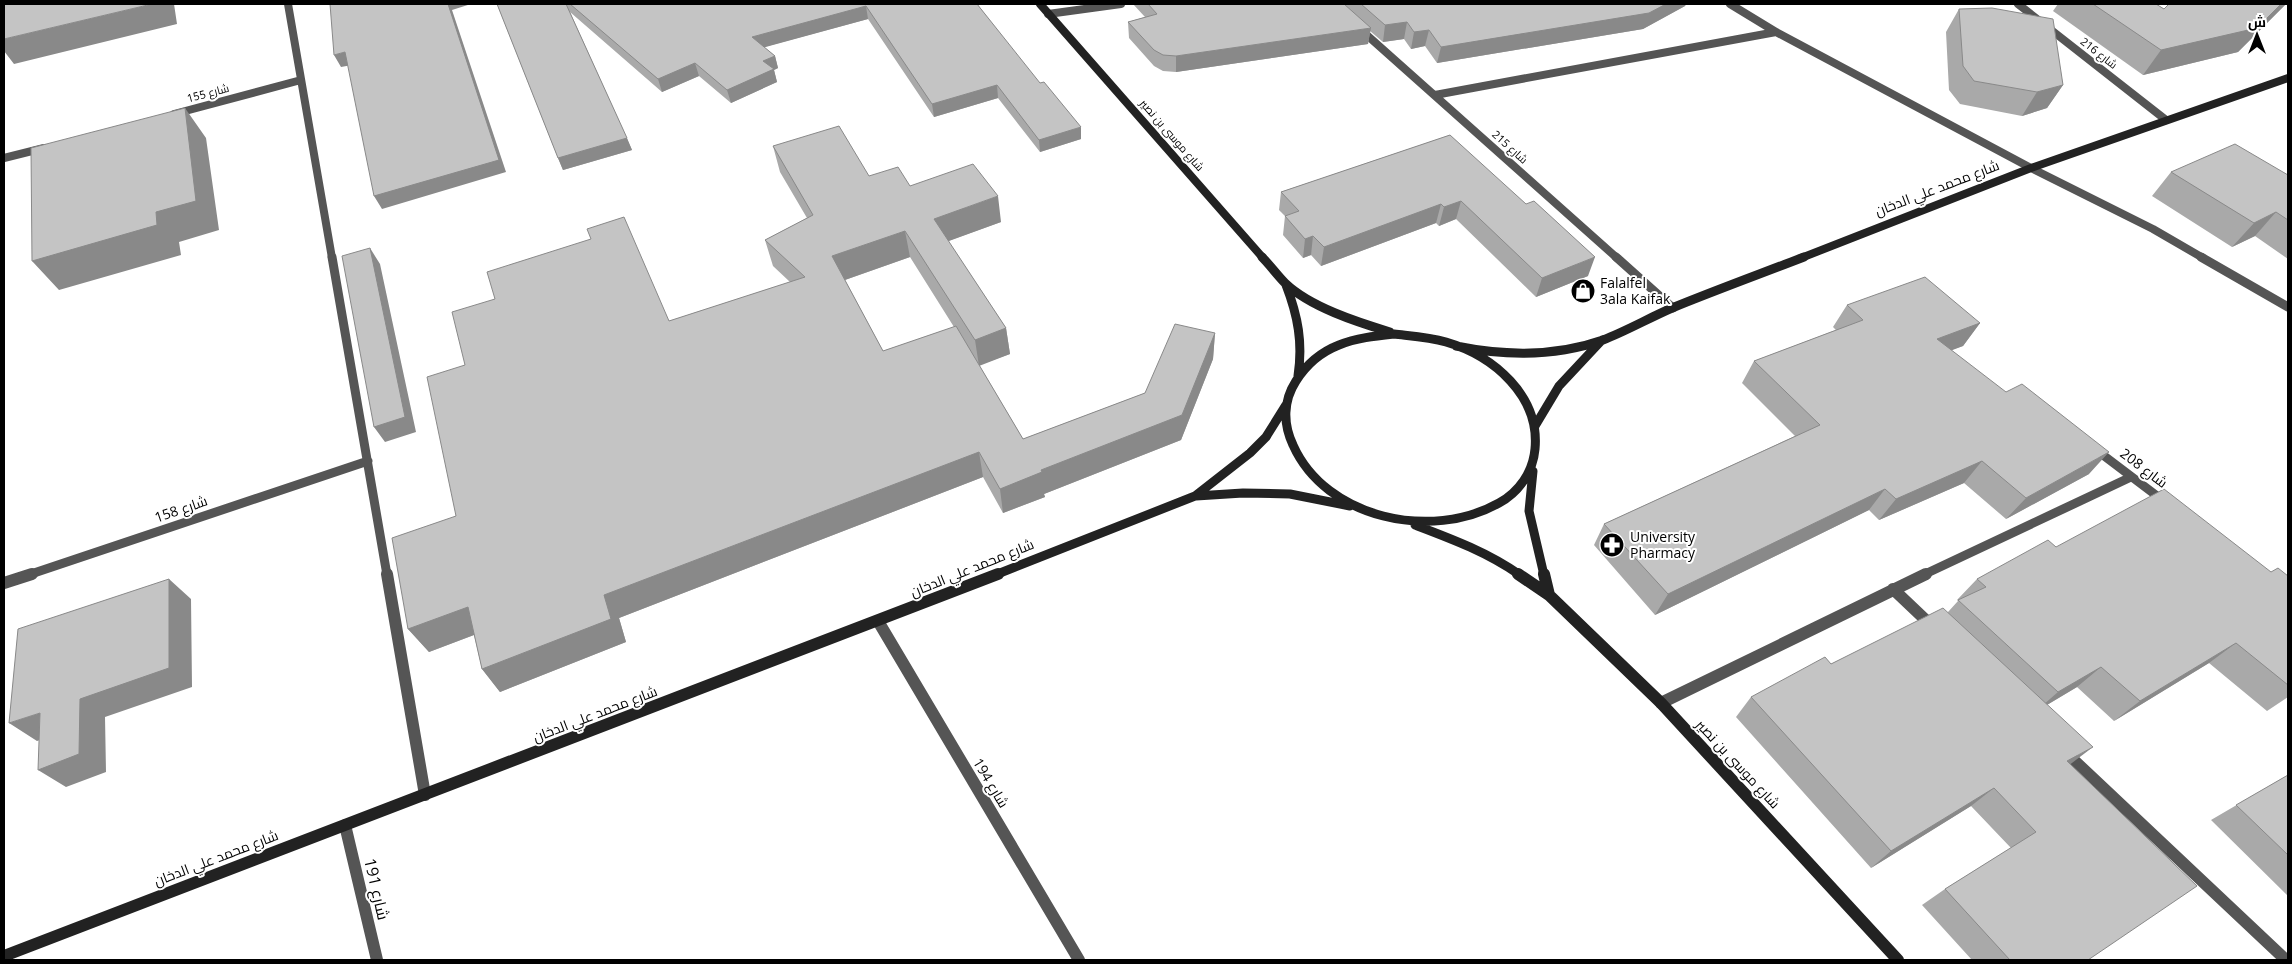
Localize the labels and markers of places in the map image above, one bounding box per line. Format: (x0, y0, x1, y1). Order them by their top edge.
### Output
place label: Falalfel 3ala Kaifak (1600, 273, 1671, 308)
shop icon: Falalfel 3ala Kaifak (1570, 278, 1596, 304)
place label: University Pharmacy (1630, 527, 1696, 562)
pharmacy icon: University Pharmacy (1599, 532, 1625, 558)

